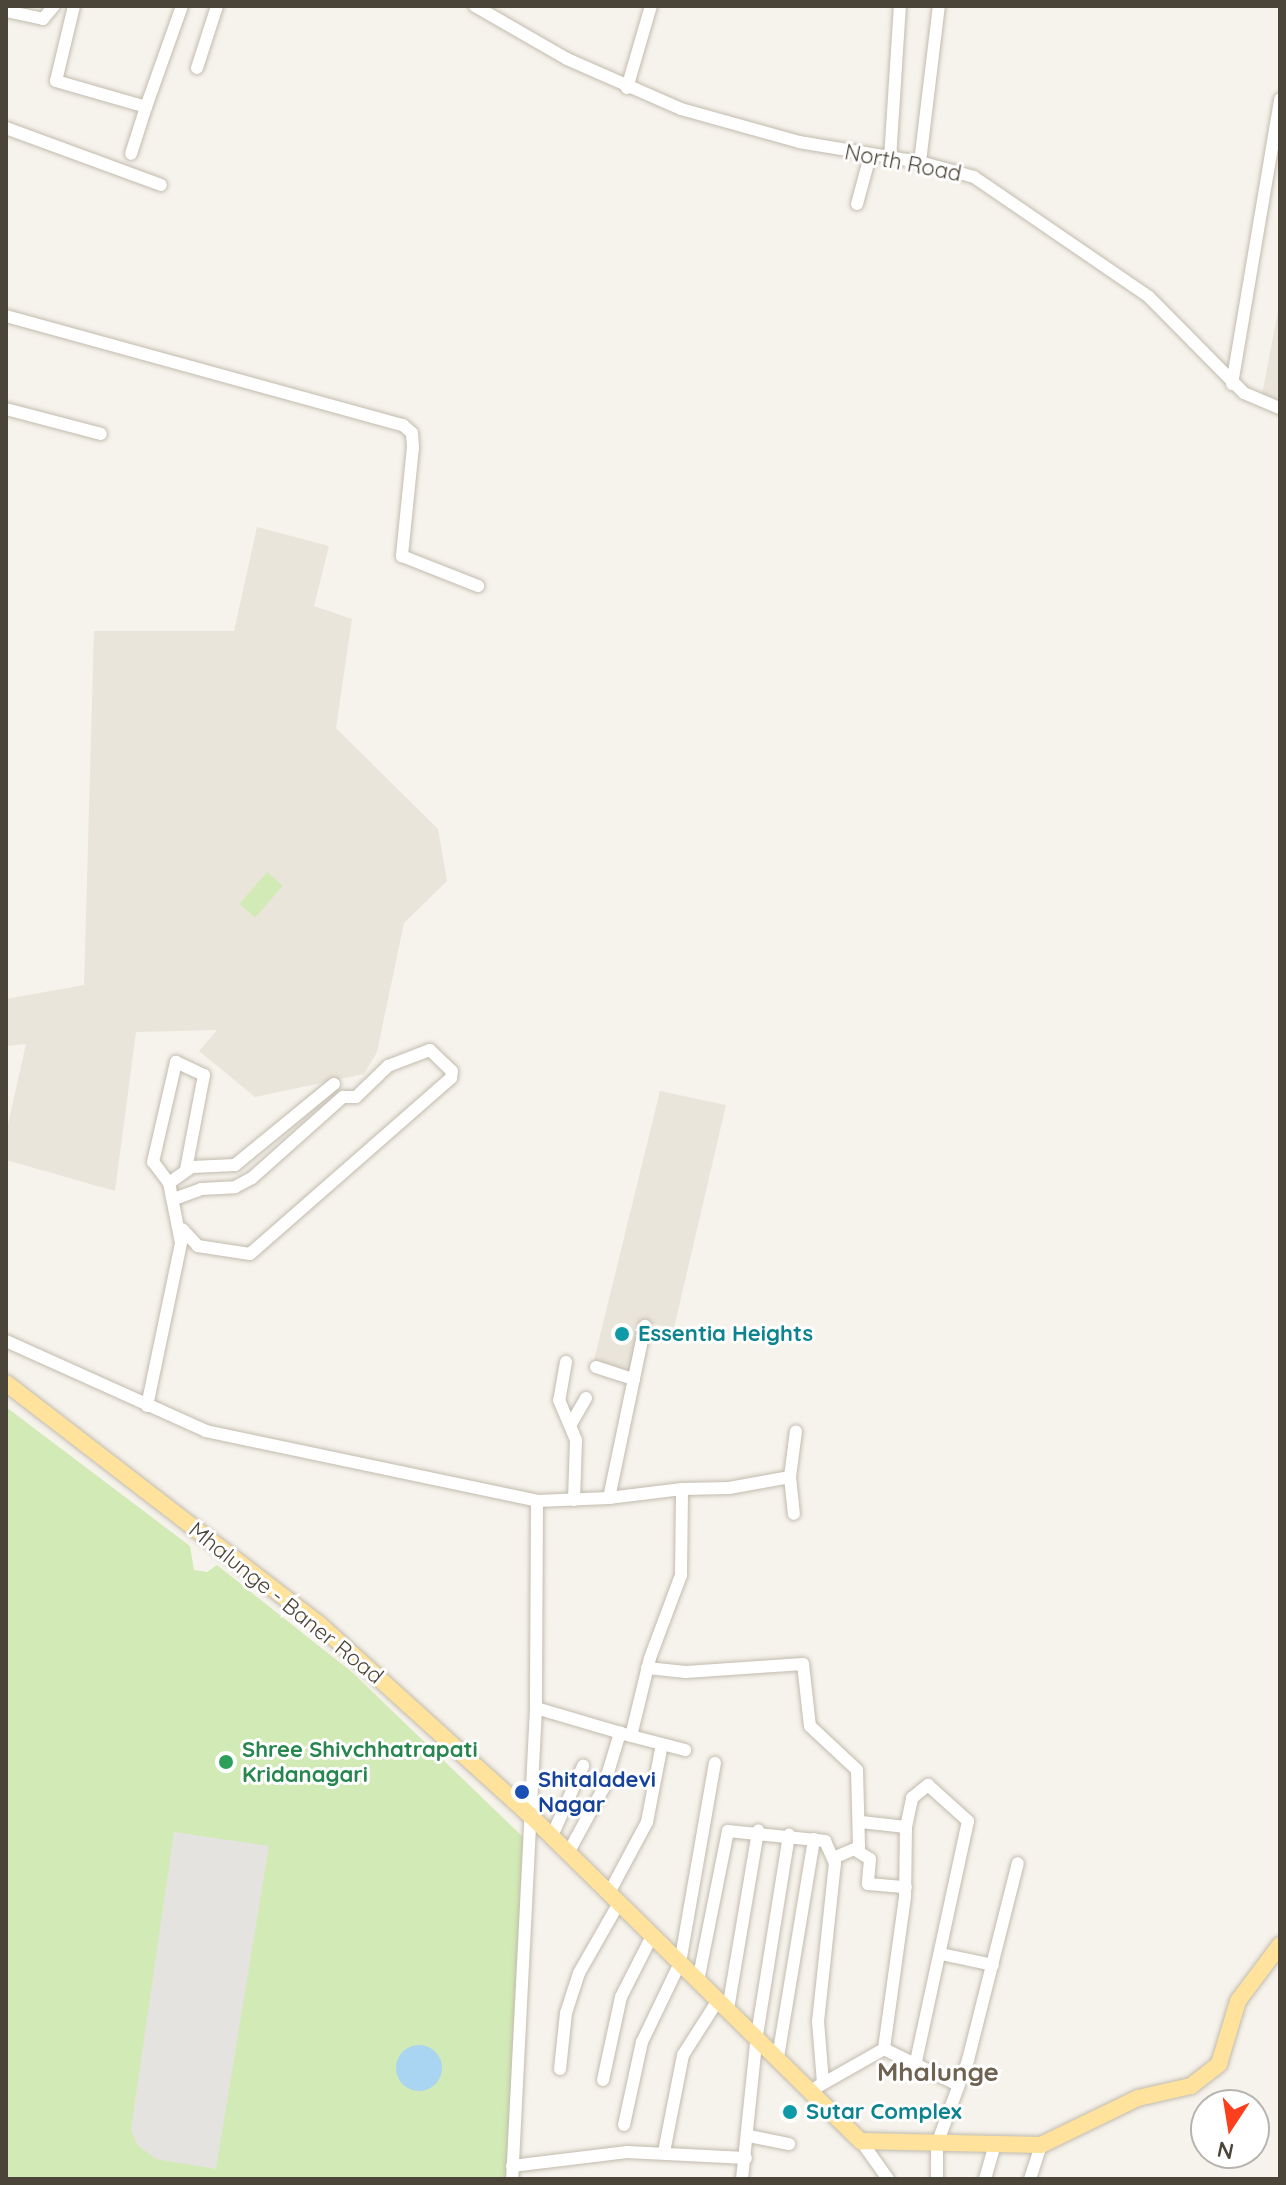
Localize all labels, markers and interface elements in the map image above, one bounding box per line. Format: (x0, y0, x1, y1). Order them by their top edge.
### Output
street label: North Road (842, 139, 964, 187)
place label: Essentia Heights (638, 1321, 813, 1347)
marker: Essentia Heights (613, 1325, 631, 1343)
street label: Mhalunge - Baner Road (184, 1516, 388, 1690)
place label: Shree Shivchhatrapati Kridanagari (242, 1736, 478, 1788)
marker: Shree Shivchhatrapati Kridanagari (217, 1753, 235, 1771)
place label: Shitaladevi Nagar (538, 1766, 656, 1818)
marker: Shitaladevi Nagar (513, 1783, 531, 1801)
district label: Mhalunge (877, 2056, 999, 2088)
north arrow (1190, 2089, 1270, 2169)
place label: Sutar Complex (806, 2099, 962, 2125)
marker: Sutar Complex (781, 2103, 799, 2121)
text: N (1215, 2135, 1236, 2166)

